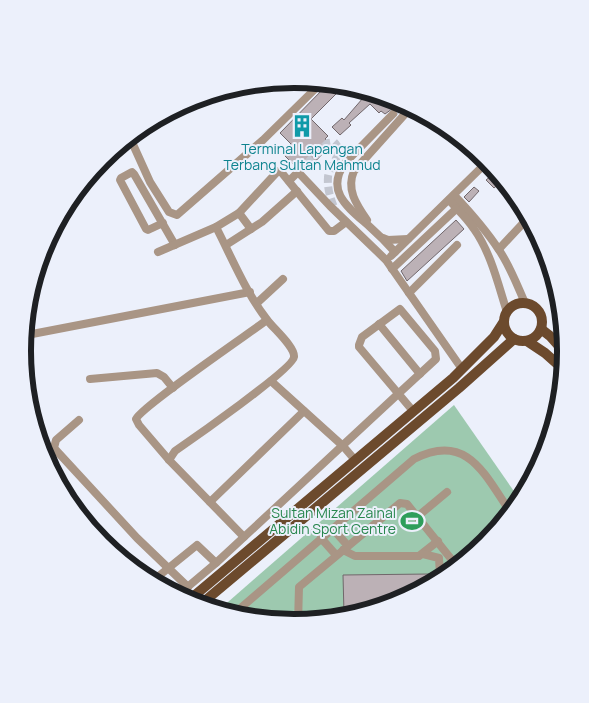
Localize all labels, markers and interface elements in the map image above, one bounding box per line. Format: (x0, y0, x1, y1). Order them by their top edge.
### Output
building icon: Terminal Lapangan Terbang Sultan Mahmud (289, 113, 315, 139)
place label: Terminal Lapangan Terbang Sultan Mahmud (224, 139, 381, 174)
place label: Sultan Mizan Zainal Abidin Sport Centre (269, 503, 396, 538)
sports icon: Sultan Mizan Zainal Abidin Sport Centre (399, 508, 425, 534)

